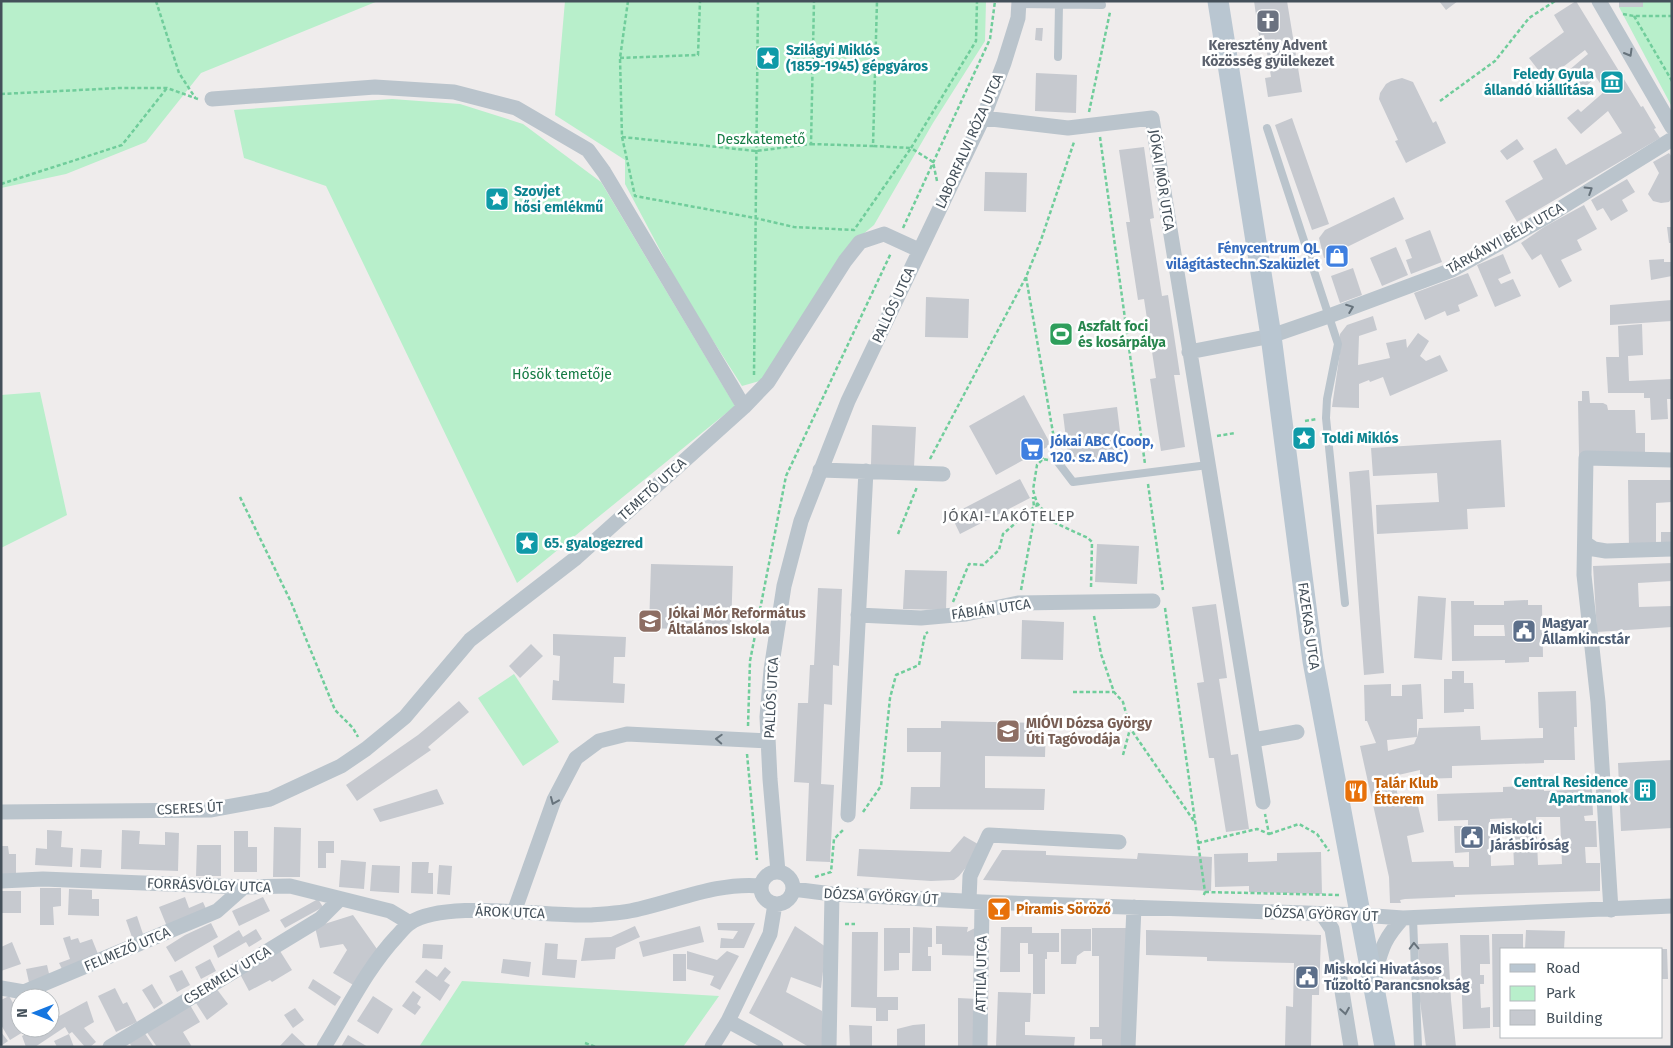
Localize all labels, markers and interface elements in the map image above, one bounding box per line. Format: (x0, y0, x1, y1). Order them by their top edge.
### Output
church icon: Keresztény Advent Közösség gyülekezet (1255, 8, 1281, 34)
place label: Keresztény Advent Közösség gyülekezet (1202, 37, 1335, 70)
place label: Szilágyi Miklós (1859-1945) gépgyáros (786, 42, 928, 75)
place icon: Szilágyi Miklós (1859-1945) gépgyáros (755, 45, 781, 71)
one-way arrow (1622, 47, 1632, 56)
place label: Feledy Gyula állandó kiállítása (1484, 66, 1594, 99)
museum icon: Feledy Gyula állandó kiállítása (1599, 69, 1625, 95)
street label: LABORFALVI RÓZA UTCA (931, 71, 1007, 211)
street label: JÓKAI MÓR UTCA (1145, 128, 1179, 232)
park label: Deszkatemető (717, 131, 806, 148)
place label: Szovjet hősi emlékmű (514, 183, 603, 216)
place icon: Szovjet hősi emlékmű (484, 186, 510, 212)
one-way arrow (1584, 187, 1593, 197)
street label: TÁRKÁNYI BÉLA UTCA (1443, 198, 1567, 278)
place label: Fénycentrum QL világítástechn.Szaküzlet (1165, 240, 1321, 273)
shop icon: Fénycentrum QL világítástechn.Szaküzlet (1324, 243, 1350, 269)
street label: PALLÓS UTCA (868, 264, 918, 346)
one-way arrow (1345, 304, 1354, 314)
place label: Aszfalt foci és kosárpálya (1077, 318, 1166, 351)
sports icon: Aszfalt foci és kosárpálya (1048, 321, 1074, 347)
park label: Hősök temetője (512, 366, 612, 383)
place icon: Toldi Miklós (1291, 425, 1317, 451)
place label: Toldi Miklós (1322, 430, 1399, 447)
place label: Jókai ABC (Coop, 120. sz. ABC) (1049, 433, 1154, 466)
supermarket icon: Jókai ABC (Coop, 120. sz. ABC) (1019, 436, 1045, 462)
street label: TEMETŐ UTCA (614, 454, 690, 524)
district label: JÓKAI-LAKÓTELEP (943, 507, 1075, 525)
place icon: 65. gyalogezred (514, 530, 540, 556)
place label: 65. gyalogezred (544, 535, 643, 552)
street label: FAZEKAS UTCA (1294, 581, 1323, 671)
street label: FÁBIÁN UTCA (950, 595, 1032, 623)
place label: Jókai Mór Református Általános Iskola (667, 605, 806, 638)
school or university icon: Jókai Mór Református Általános Iskola (637, 608, 663, 634)
place label: Magyar Államkincstár (1541, 615, 1630, 648)
public building icon: Magyar Államkincstár (1511, 618, 1537, 644)
street label: PALLÓS UTCA (760, 657, 782, 739)
place label: MIÓVI Dózsa György Úti Tagóvodája (1026, 714, 1153, 748)
school or university icon: MIÓVI Dózsa György Úti Tagóvodája (995, 718, 1021, 744)
one-way arrow (715, 734, 723, 744)
place label: Central Residence Apartmanok (1514, 774, 1628, 807)
place label: Talár Klub Étterem (1374, 775, 1438, 808)
building icon: Central Residence Apartmanok (1632, 777, 1658, 803)
restaurant icon: Talár Klub Étterem (1343, 778, 1369, 804)
one-way arrow (550, 796, 561, 805)
street label: CSERES ÚT (156, 797, 224, 819)
place label: Miskolci Járásbíróság (1489, 821, 1569, 854)
public building icon: Miskolci Járásbíróság (1459, 824, 1485, 850)
street label: FORRÁSVÖLGY UTCA (147, 874, 271, 896)
street label: DÓZSA GYÖRGY ÚT (823, 884, 940, 908)
bar icon: Piramis Söröző (986, 896, 1012, 922)
place label: Piramis Söröző (1016, 901, 1111, 918)
street label: ÁROK UTCA (475, 902, 545, 922)
street label: DÓZSA GYÖRGY ÚT (1263, 903, 1380, 925)
street label: FELMEZŐ UTCA (81, 923, 173, 975)
street label: ATTILA UTCA (972, 936, 991, 1012)
one-way arrow (1409, 941, 1420, 949)
street label: CSERMELY UTCA (181, 943, 274, 1008)
legend (1500, 948, 1663, 1038)
text: Road (1546, 959, 1581, 977)
place label: Miskolci Hivatásos Tűzoltó Parancsnokság (1324, 961, 1470, 994)
public building icon: Miskolci Hivatásos Tűzoltó Parancsnokság (1294, 964, 1320, 990)
text: Park (1546, 984, 1576, 1002)
north arrow (10, 988, 60, 1038)
one-way arrow (1340, 1007, 1350, 1016)
text: N (14, 1008, 31, 1018)
text: Building (1546, 1009, 1602, 1027)

